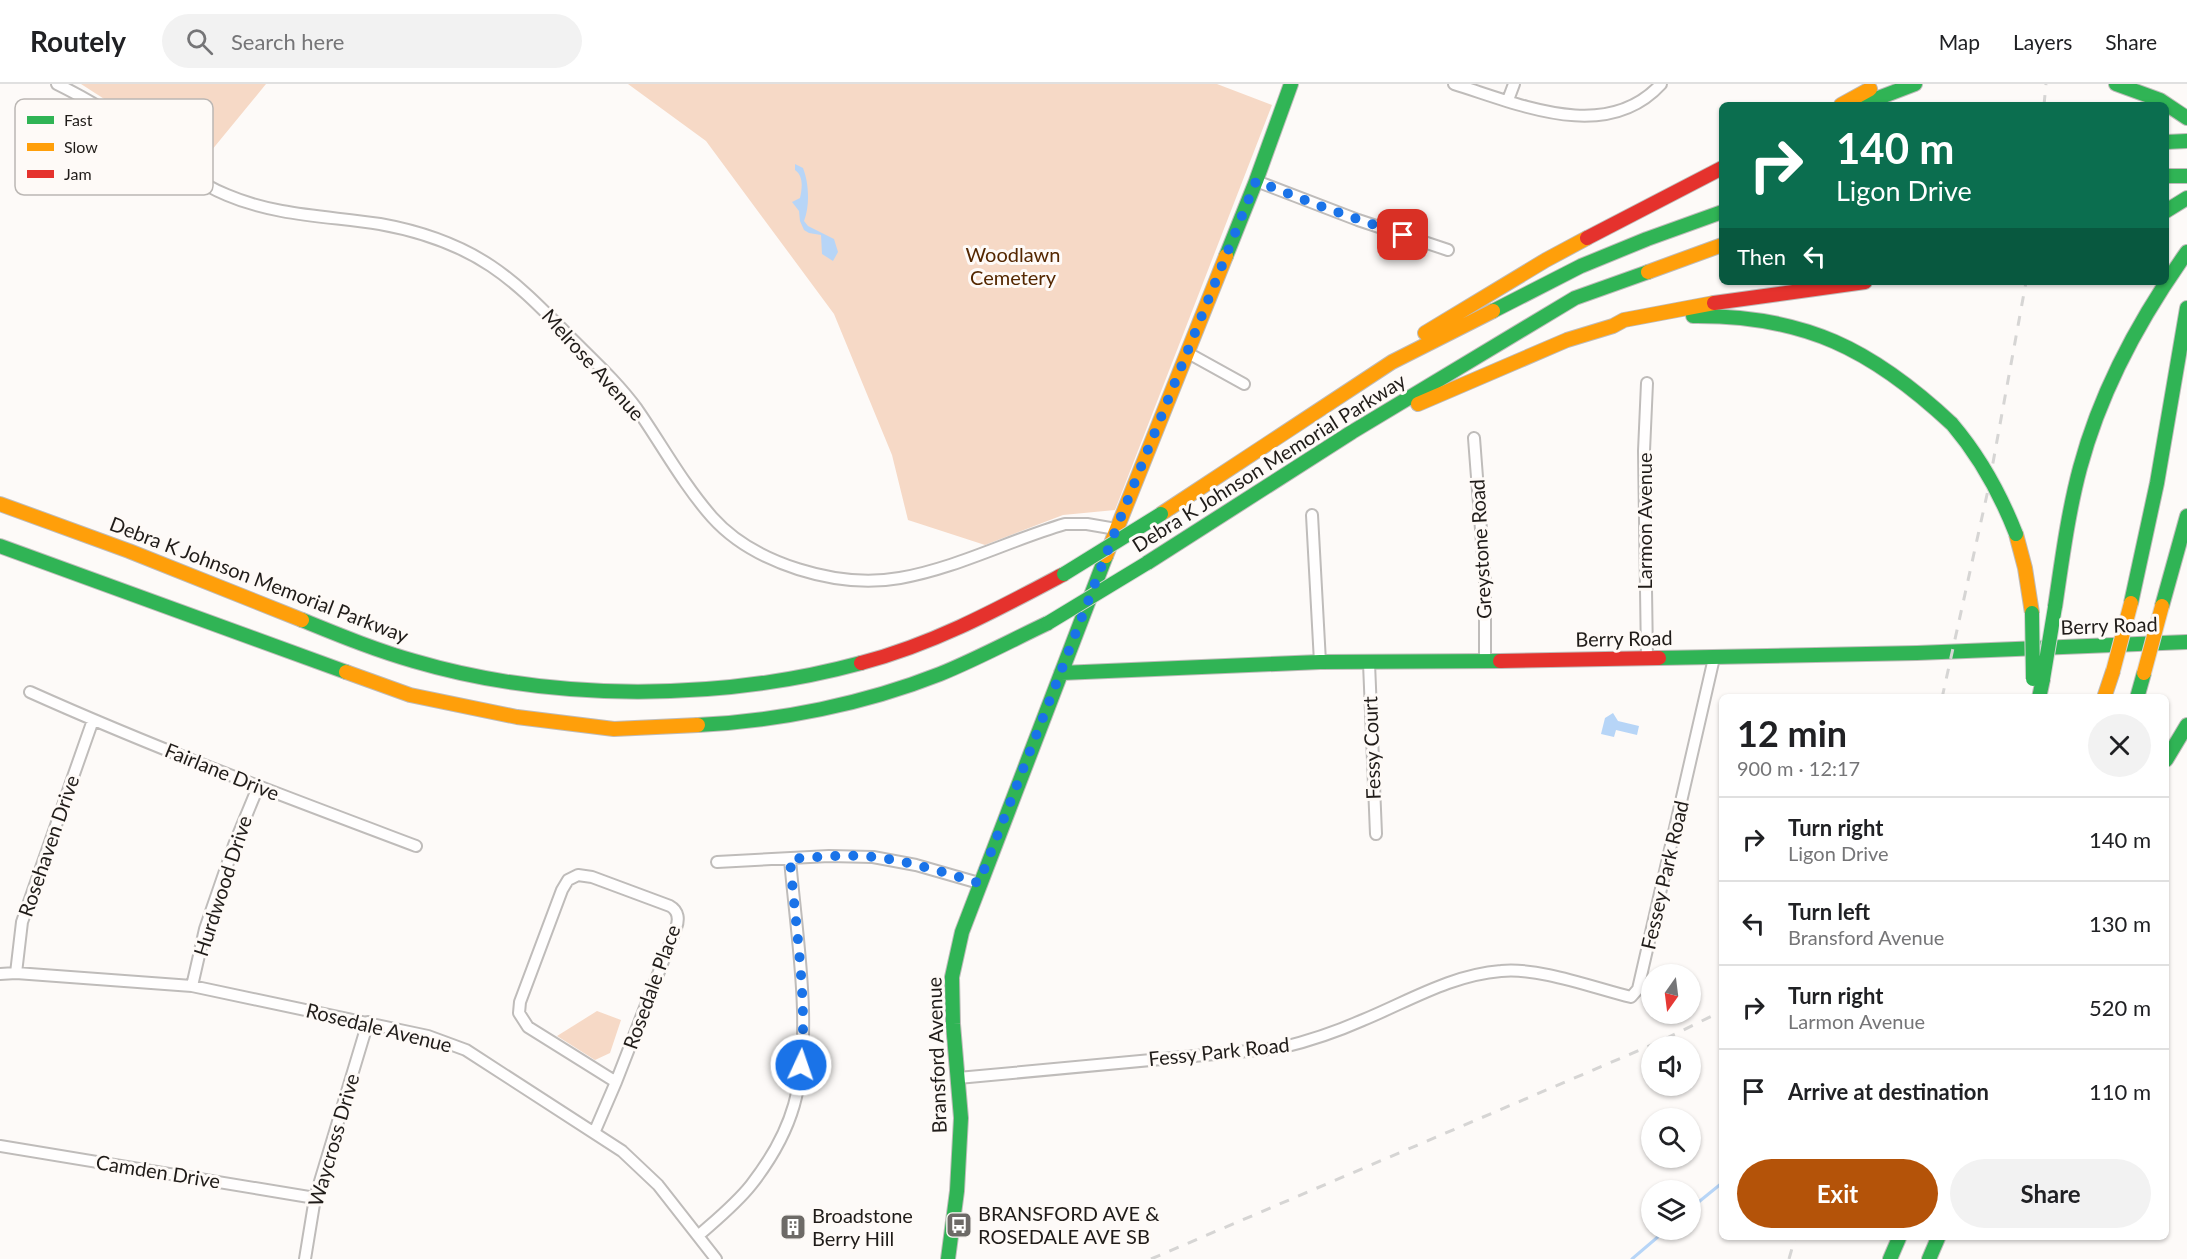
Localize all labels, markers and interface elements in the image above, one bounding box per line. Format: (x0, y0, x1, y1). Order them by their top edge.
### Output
search box (162, 14, 582, 68)
text: Routely (30, 24, 126, 58)
icon: search (183, 25, 216, 58)
text: Search here (231, 28, 344, 55)
text: Map (1939, 29, 1980, 54)
text: Layers (2013, 29, 2072, 54)
text: Share (2105, 29, 2157, 54)
legend (15, 99, 213, 195)
text: Fast (64, 110, 93, 129)
text: 140 m (1836, 123, 1954, 173)
icon: right (1737, 126, 1815, 204)
text: Slow (64, 137, 98, 156)
text: Jam (64, 164, 92, 183)
text: Ligon Drive (1836, 174, 1972, 207)
pin (1377, 209, 1428, 260)
icon: arrive (1386, 218, 1419, 251)
icon: left (1798, 240, 1831, 273)
park label: Woodlawn Cemetery (966, 242, 1060, 289)
text: Then (1737, 243, 1786, 270)
street label: Melrose Avenue (537, 304, 650, 425)
street label: Debra K Johnson Memorial Parkway (1127, 367, 1410, 557)
street label: Larmon Avenue (1632, 452, 1656, 590)
street label: Greystone Road (1464, 478, 1496, 620)
street label: Debra K Johnson Memorial Parkway (107, 511, 413, 647)
street label: Berry Road (2060, 611, 2158, 639)
street label: Berry Road (1575, 625, 1673, 651)
street label: Fessy Court (1357, 696, 1385, 800)
text: 12 min (1737, 711, 1847, 755)
button: close (2088, 714, 2151, 777)
street label: Fairlane Drive (162, 737, 283, 805)
text: 900 m · 12:17 (1737, 756, 1860, 780)
street label: Rosehaven Drive (13, 772, 83, 919)
street label: Fessey Park Road (1635, 798, 1693, 952)
street label: Hurdwood Drive (188, 812, 256, 959)
text: Turn right (1788, 814, 1883, 841)
icon: right (1737, 823, 1770, 856)
text: 140 m (2089, 826, 2151, 853)
text: Ligon Drive (1788, 841, 1889, 865)
text: Turn left (1788, 898, 1870, 925)
icon: left (1737, 907, 1770, 940)
text: 130 m (2089, 910, 2151, 937)
street label: Rosedale Place (617, 921, 685, 1052)
text: Bransford Avenue (1788, 925, 1944, 949)
north arrow (1641, 964, 1701, 1024)
map controls (1641, 964, 1701, 1240)
street label: Bransford Avenue (921, 976, 951, 1134)
text: Turn right (1788, 982, 1883, 1009)
icon: right (1737, 991, 1770, 1024)
text: 520 m (2089, 994, 2151, 1021)
street label: Rosedale Avenue (304, 997, 455, 1057)
text: Larmon Avenue (1788, 1009, 1925, 1033)
street label: Fessy Park Road (1147, 1032, 1291, 1070)
position arrow (769, 1033, 833, 1097)
button: sound (1641, 1036, 1701, 1096)
street label: Waycross Drive (303, 1070, 363, 1209)
icon: arrive (1737, 1075, 1770, 1108)
text: Arrive at destination (1788, 1078, 1989, 1105)
text: 110 m (2089, 1078, 2151, 1105)
button: search (1641, 1108, 1701, 1168)
street label: Camden Drive (94, 1149, 222, 1193)
button: Exit (1737, 1159, 1938, 1228)
button: Share (1950, 1159, 2151, 1228)
button: layers (1641, 1180, 1701, 1240)
place label: BRANSFORD AVE & ROSEDALE AVE SB (978, 1201, 1160, 1248)
place label: Broadstone Berry Hill (812, 1203, 913, 1250)
bus stop icon: BRANSFORD AVE & ROSEDALE AVE SB (944, 1210, 974, 1240)
building icon: Broadstone Berry Hill (778, 1212, 808, 1242)

